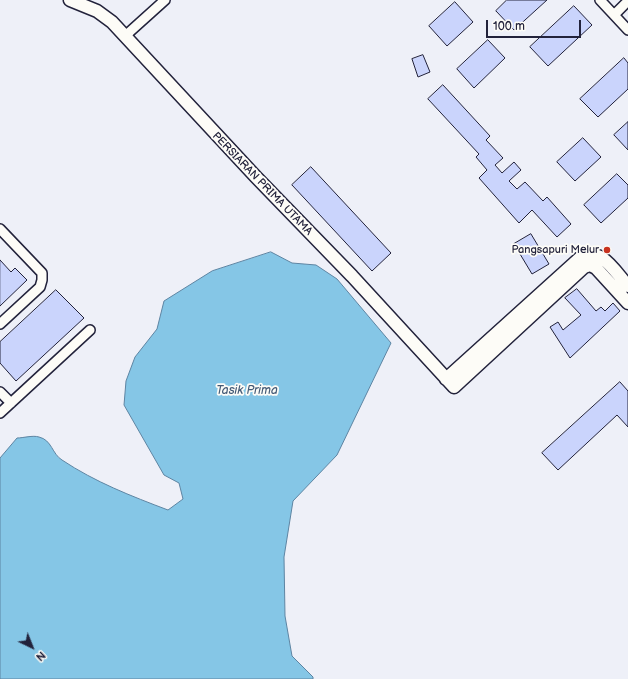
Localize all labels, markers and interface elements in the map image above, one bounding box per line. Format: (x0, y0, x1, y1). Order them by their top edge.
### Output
scale bar (488, 12, 583, 38)
text: 100 m (493, 19, 525, 34)
street label: PERSIARAN PRIMA UTAMA (209, 130, 315, 238)
place label: Pangsapuri Melur (512, 243, 599, 257)
marker: Pangsapuri Melur (602, 245, 612, 255)
water label: Tasik Prima (216, 384, 278, 398)
north arrow (12, 627, 52, 667)
text: N (33, 649, 48, 664)

